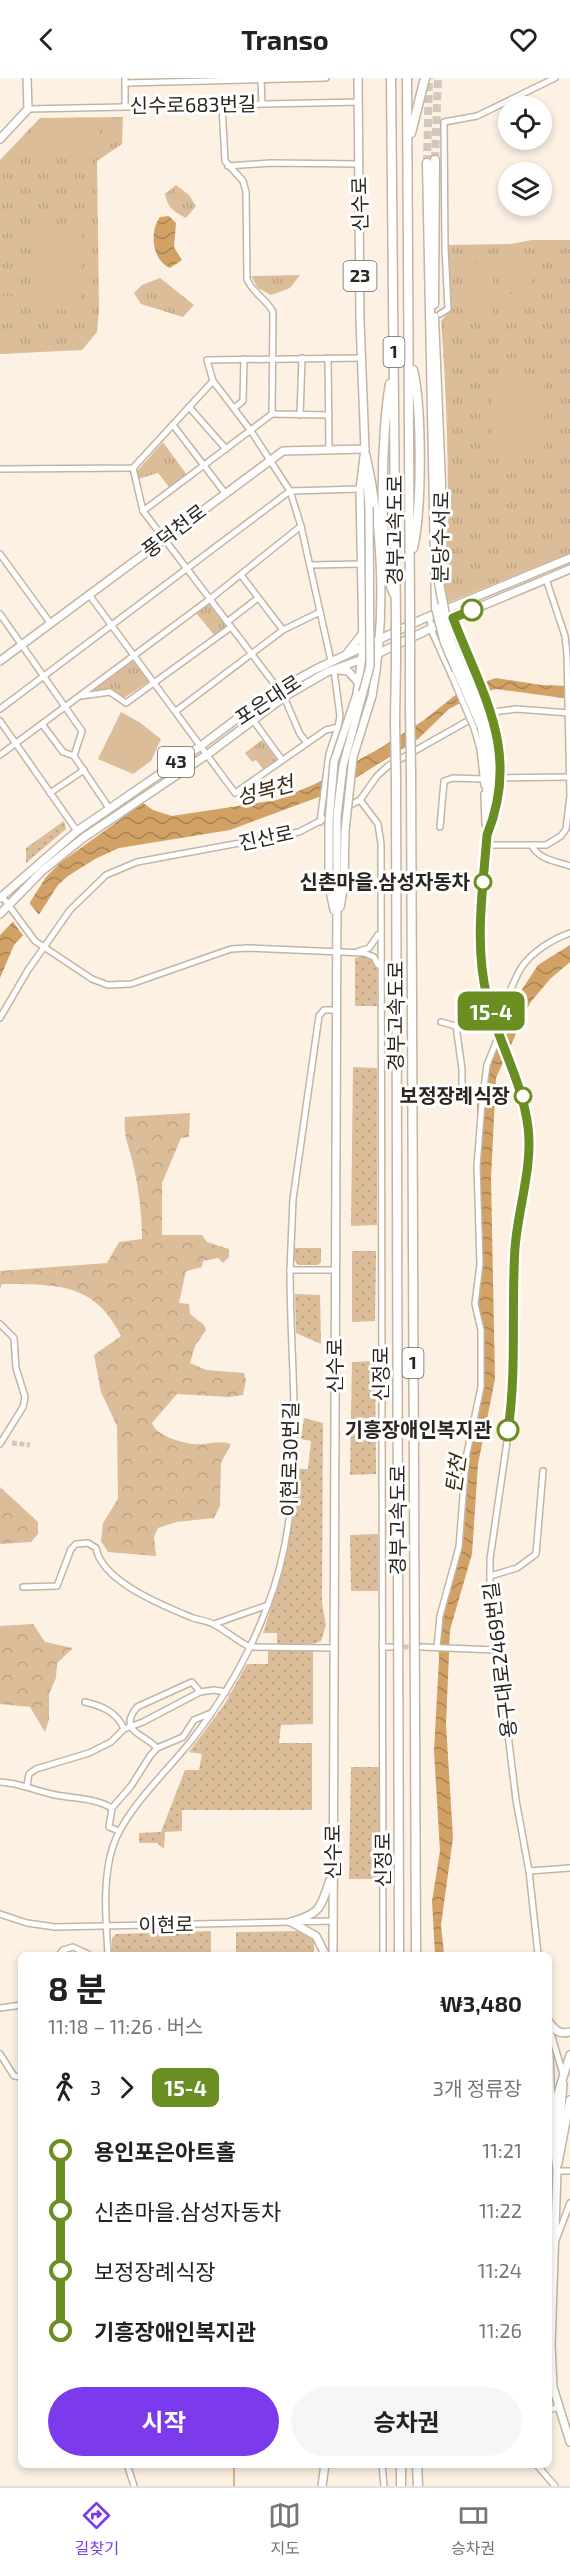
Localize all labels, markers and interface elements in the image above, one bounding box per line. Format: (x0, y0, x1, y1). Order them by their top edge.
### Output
icon: back (30, 23, 63, 56)
text: Transo (241, 23, 329, 55)
icon: heart (507, 23, 540, 56)
street label: 신수로683번길 (129, 91, 257, 117)
map controls (498, 96, 552, 216)
button: locate (498, 96, 552, 150)
button: layers (498, 162, 552, 216)
street label: 신수로 (347, 176, 371, 232)
road number: 23 (344, 261, 376, 291)
road number: 1 (384, 337, 404, 367)
street label: 경부고속도로 (382, 475, 406, 585)
street label: 분당수서로 (427, 491, 453, 583)
street label: 풍덕천로 (137, 498, 210, 562)
unlabelled marker (461, 599, 483, 621)
street label: 포은대로 (230, 669, 305, 729)
road number: 43 (158, 747, 194, 777)
water label: 성복천 (233, 769, 298, 809)
street label: 진산로 (236, 820, 295, 854)
place label: 신촌마을.삼성자동차 (300, 869, 471, 893)
marker: 신촌마을.삼성자동차 (474, 873, 492, 891)
street label: 경부고속도로 (383, 961, 407, 1071)
line badge: 15-4 (449, 992, 533, 1030)
text: 15-4 (470, 999, 512, 1024)
place label: 보정장례식장 (400, 1083, 510, 1107)
marker: 보정장례식장 (514, 1087, 532, 1105)
street label: 신수로 (322, 1338, 346, 1394)
street label: 신정로 (368, 1346, 392, 1402)
road number: 1 (402, 1348, 424, 1378)
street label: 이현로30번길 (276, 1401, 302, 1517)
place label: 기흥장애인복지관 (345, 1417, 493, 1441)
marker: 기흥장애인복지관 (497, 1419, 519, 1441)
water label: 탄천 (439, 1450, 470, 1495)
street label: 경부고속도로 (385, 1465, 409, 1575)
street label: 용구대로2469번길 (478, 1581, 520, 1739)
street label: 신수로 (320, 1824, 344, 1880)
street label: 신정로 (370, 1832, 394, 1888)
street label: 이현로 (138, 1912, 194, 1936)
text: 8 분 (48, 1968, 106, 2008)
text: ₩3,480 (440, 1990, 522, 2016)
text: 11:18 – 11:26 · 버스 (48, 2014, 203, 2038)
icon: walk (48, 2071, 81, 2104)
icon: forward (110, 2071, 143, 2104)
text: 3 (90, 2075, 101, 2099)
text: 15-4 (164, 2075, 207, 2100)
text: 3개 정류장 (433, 2076, 522, 2100)
text: 용인포은아트홀 (94, 2138, 236, 2164)
text: 11:21 (482, 2138, 522, 2162)
text: 신촌마을.삼성자동차 (94, 2198, 281, 2224)
text: 11:22 (479, 2198, 522, 2222)
text: 보정장례식장 (94, 2258, 215, 2284)
text: 11:24 (478, 2258, 522, 2282)
text: 기흥장애인복지관 (94, 2318, 256, 2344)
text: 11:26 (479, 2318, 522, 2342)
button: 시작 (48, 2387, 279, 2456)
button: 승차권 (291, 2387, 522, 2456)
tab: 길찾기 (75, 2499, 119, 2559)
tab: 지도 (268, 2499, 301, 2559)
tab: 승차권 (451, 2499, 495, 2559)

